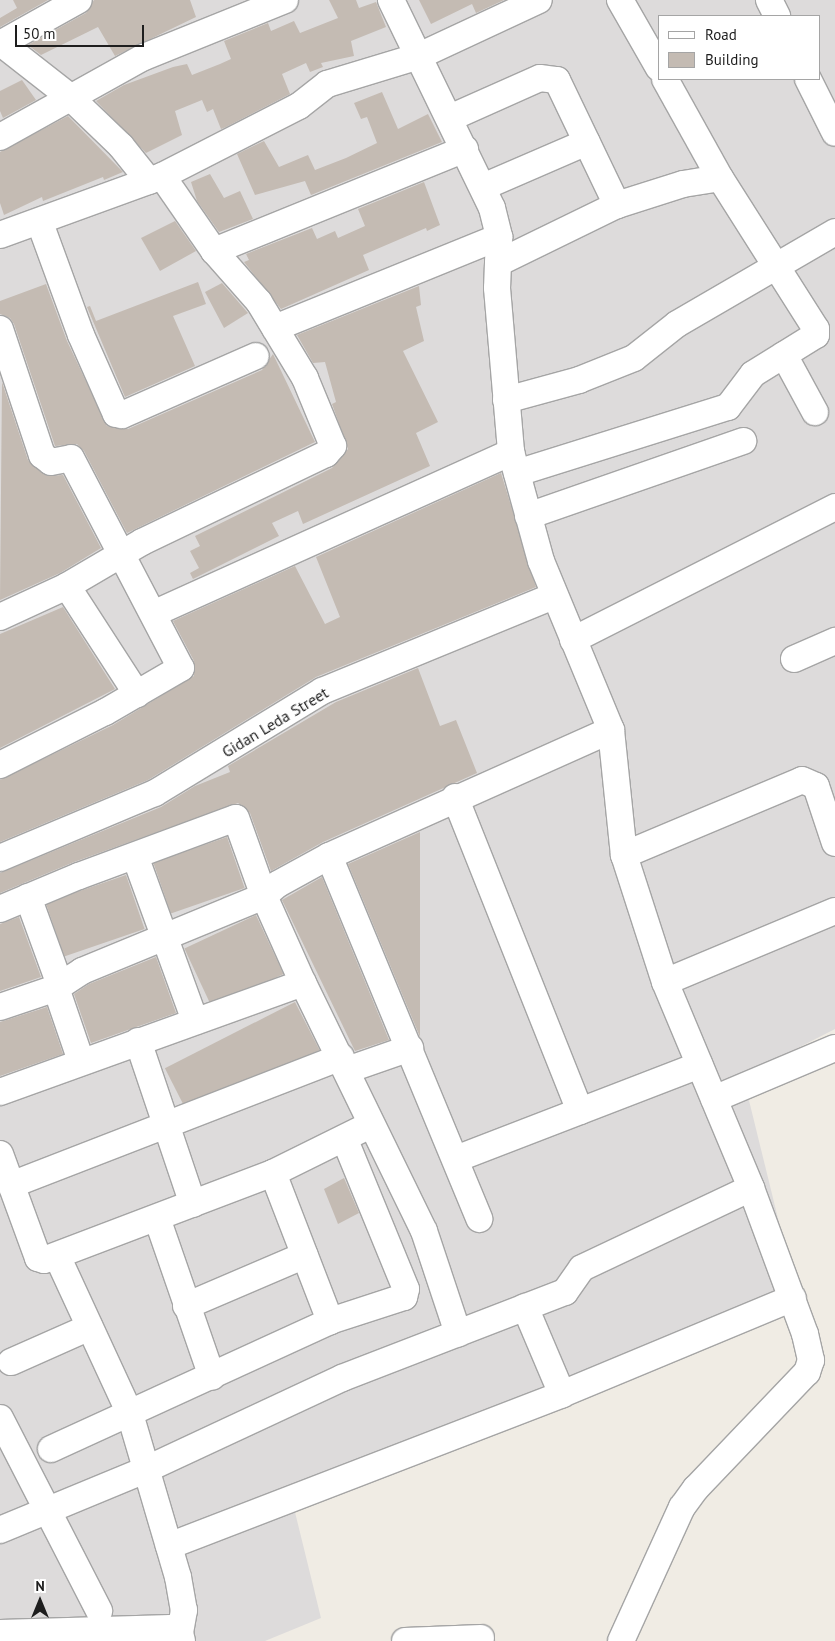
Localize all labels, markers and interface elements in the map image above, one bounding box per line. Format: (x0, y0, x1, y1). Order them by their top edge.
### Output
scale bar (18, 15, 146, 47)
legend (658, 15, 820, 80)
text: 50 m (23, 24, 56, 43)
text: Road (705, 25, 737, 44)
text: Building (705, 50, 759, 69)
street label: Gidan Leda Street (218, 683, 332, 761)
north arrow (15, 1576, 65, 1626)
text: N (35, 1577, 45, 1595)

